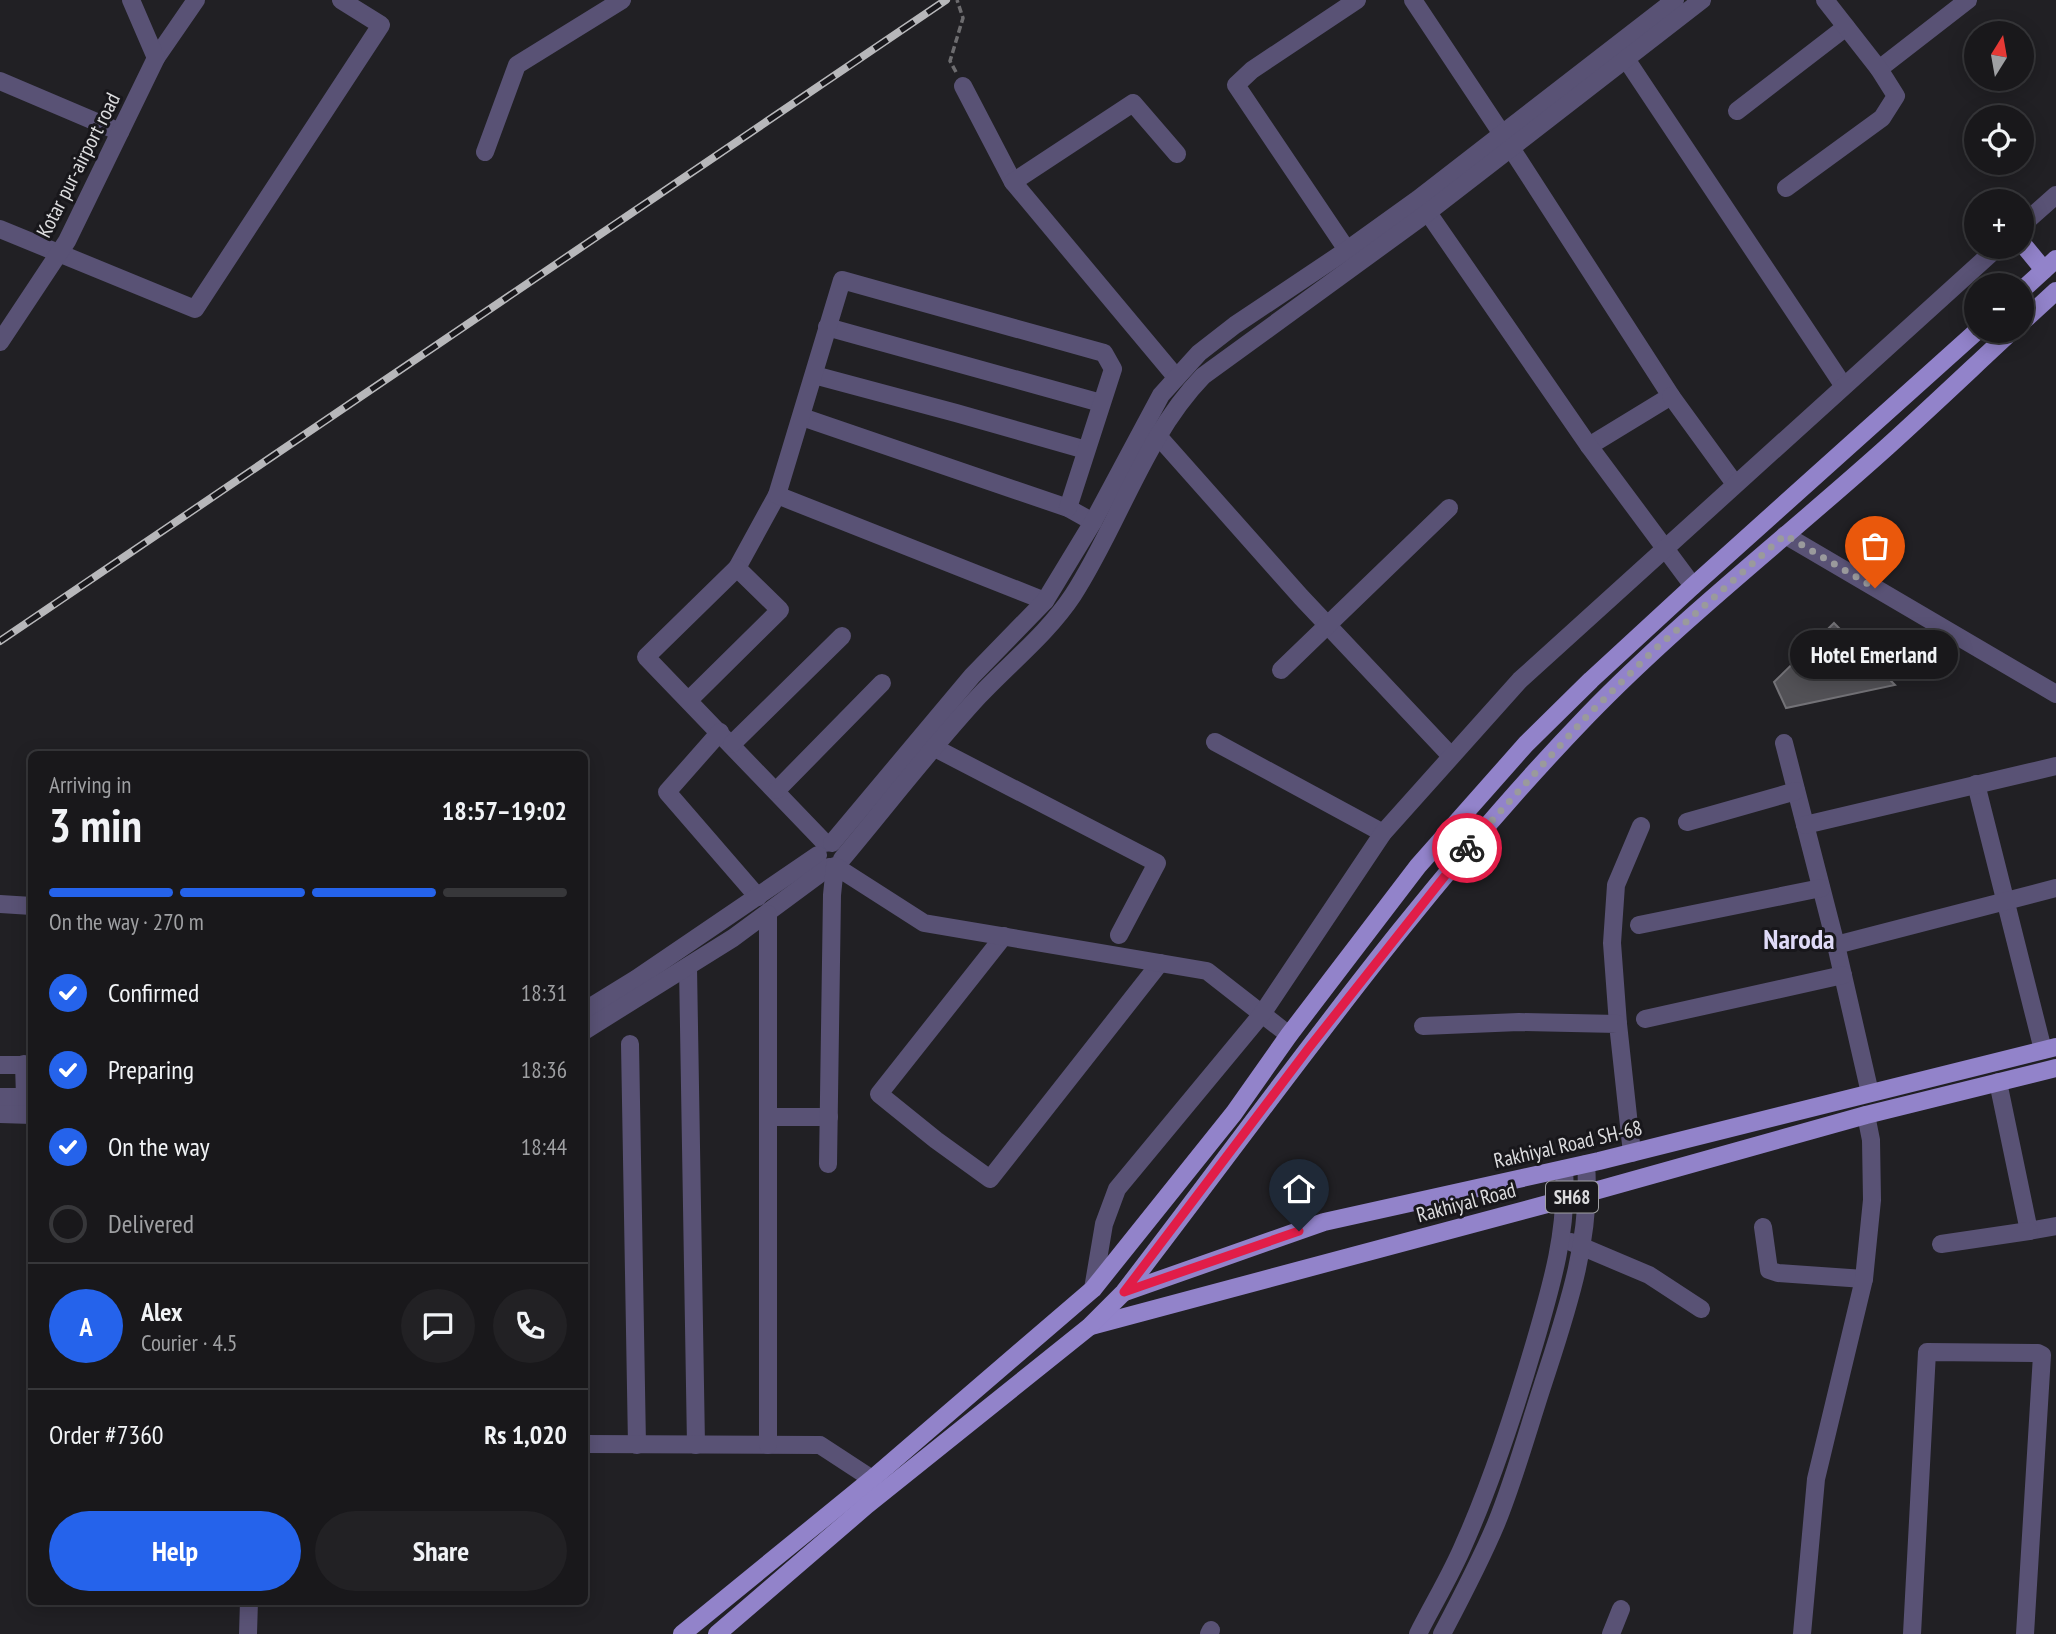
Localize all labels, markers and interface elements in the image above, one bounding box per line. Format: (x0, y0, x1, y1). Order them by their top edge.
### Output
north arrow (1964, 21, 2034, 91)
map controls (1964, 21, 2034, 343)
street label: Kotar pur-airport road (30, 88, 126, 242)
button: locate (1964, 105, 2034, 175)
button: + (1964, 189, 2034, 259)
button: − (1964, 273, 2034, 343)
pin (1845, 516, 1905, 588)
icon: bag (1856, 527, 1894, 565)
callout: Hotel Emerland (1791, 630, 1959, 679)
text: Hotel Emerland (1811, 640, 1937, 669)
text: Arriving in (49, 770, 131, 799)
text: 18:57–19:02 (442, 794, 567, 827)
text: 3 min (49, 795, 142, 855)
courier (1432, 813, 1502, 883)
icon: bike (1448, 829, 1486, 867)
text: On the way · 270 m (49, 907, 204, 936)
district label: Naroda (1763, 920, 1835, 957)
icon: check (49, 974, 87, 1012)
text: Confirmed (108, 976, 199, 1009)
text: 18:31 (521, 978, 567, 1007)
icon: check (49, 1051, 87, 1089)
text: Preparing (108, 1053, 194, 1086)
text: 18:36 (521, 1055, 567, 1084)
street label: Rakhiyal Road SH-68 (1491, 1114, 1645, 1174)
icon: check (49, 1128, 87, 1166)
text: On the way (108, 1130, 210, 1163)
text: 18:44 (521, 1132, 567, 1161)
pin (1269, 1159, 1329, 1231)
icon: home (1280, 1170, 1318, 1208)
street label: Rakhiyal Road (1413, 1176, 1519, 1228)
road number: SH68 (1546, 1182, 1598, 1212)
text: Delivered (108, 1207, 194, 1240)
button: chat (401, 1289, 475, 1363)
button: phone (493, 1289, 567, 1363)
text: Alex (141, 1295, 182, 1328)
text: A (79, 1310, 93, 1343)
text: Courier · 4.5 (141, 1328, 237, 1357)
text: Order #7360 (49, 1418, 164, 1451)
text: Rs 1,020 (484, 1418, 567, 1451)
button: Help (49, 1511, 301, 1591)
button: Share (315, 1511, 567, 1591)

